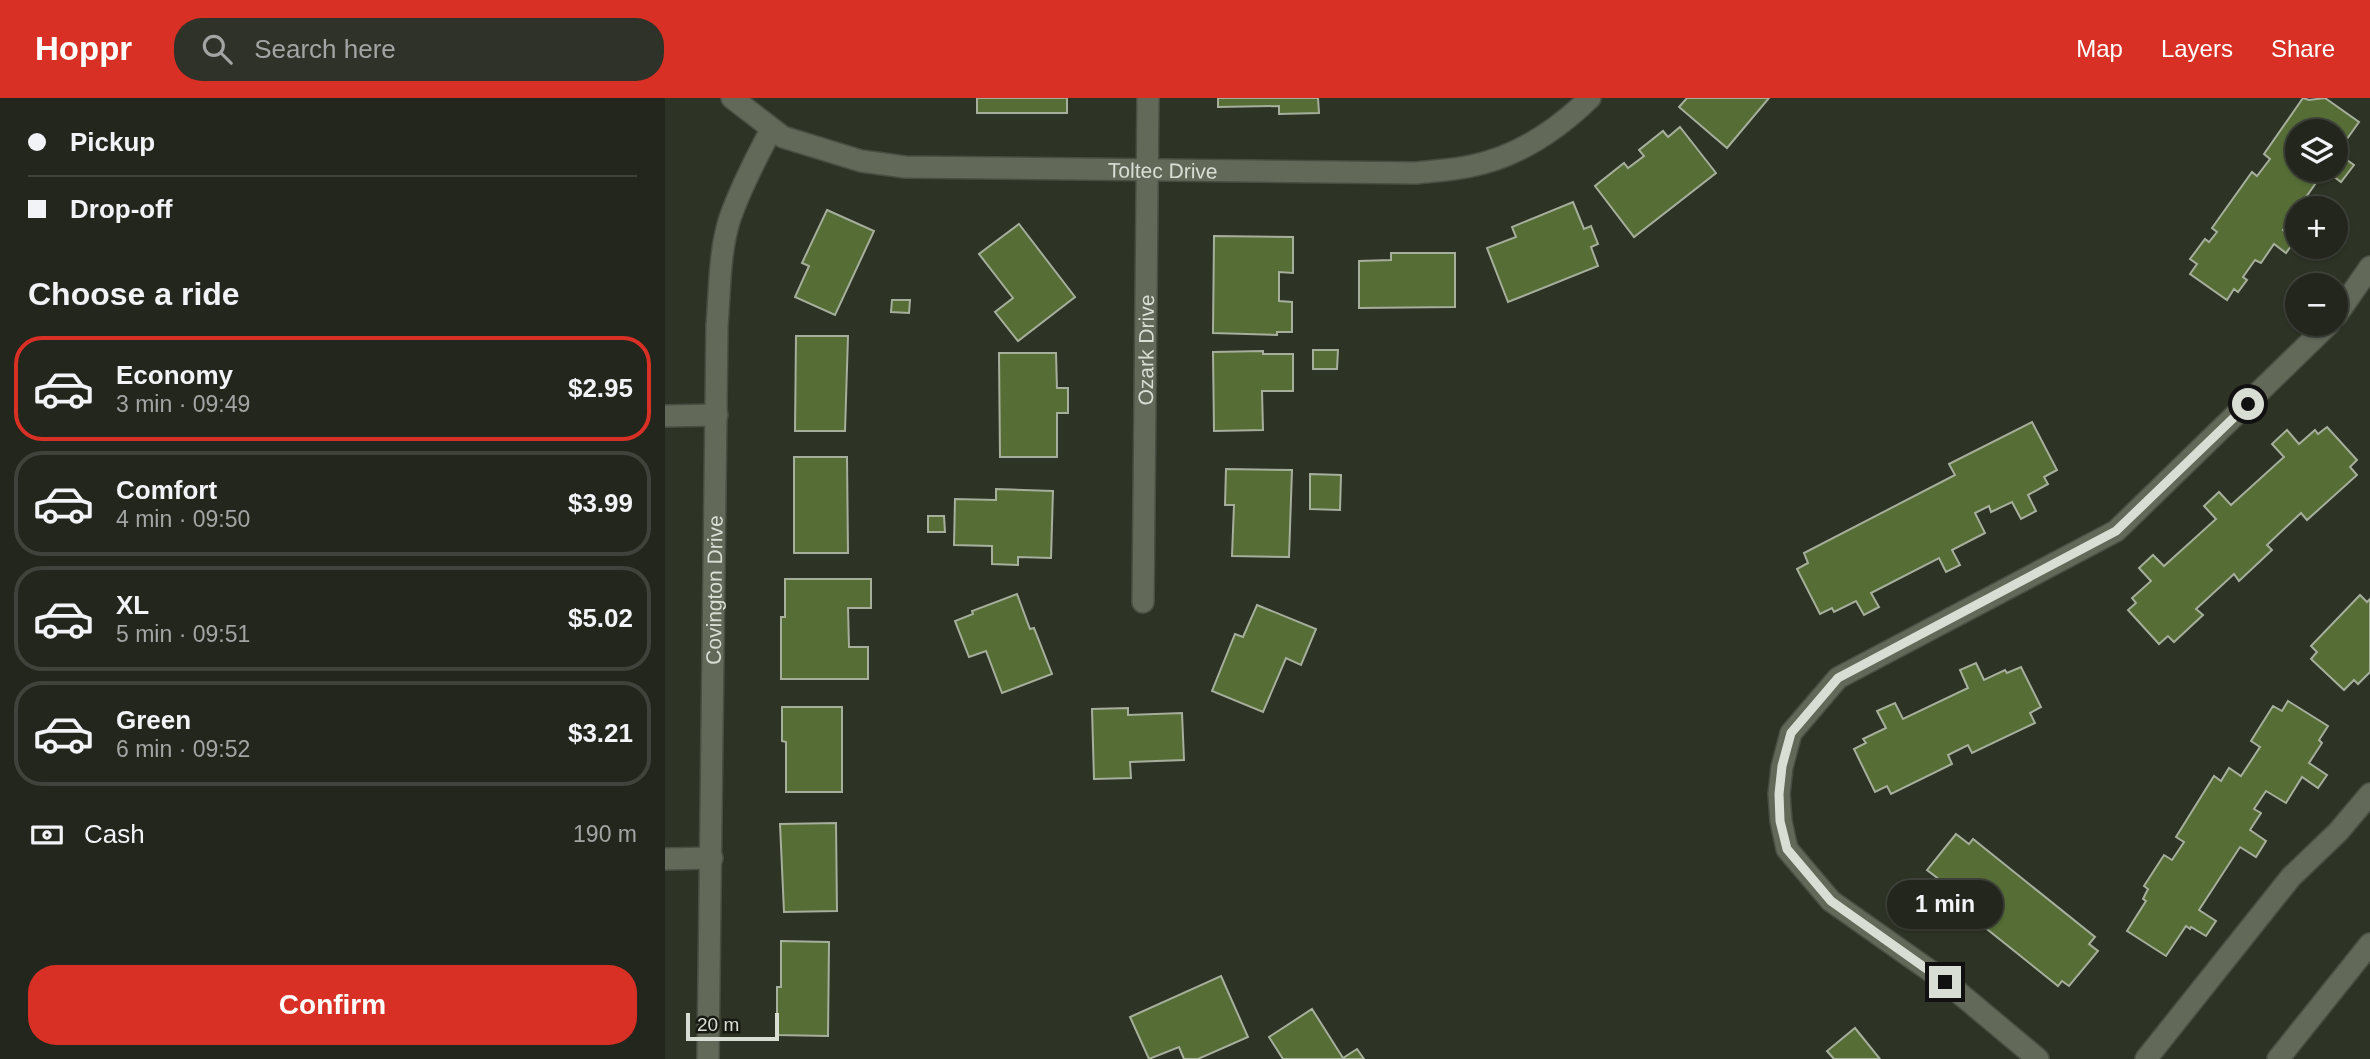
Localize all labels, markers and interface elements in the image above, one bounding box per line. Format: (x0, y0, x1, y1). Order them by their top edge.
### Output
search box (174, 18, 664, 81)
text: Hoppr (35, 30, 132, 67)
icon: search (198, 30, 236, 68)
text: Search here (254, 34, 396, 64)
text: Map (2076, 35, 2123, 62)
text: Layers (2161, 35, 2233, 62)
text: Share (2271, 35, 2335, 62)
map controls (2285, 119, 2348, 336)
button: layers (2285, 119, 2348, 182)
text: Pickup (70, 127, 155, 157)
street label: Toltec Drive (1108, 158, 1218, 182)
text: Drop-off (70, 194, 173, 224)
button: + (2285, 196, 2348, 259)
button: − (2285, 273, 2348, 336)
text: Choose a ride (28, 276, 240, 312)
street label: Ozark Drive (1133, 294, 1158, 406)
icon: car (32, 357, 95, 420)
text: Economy (116, 360, 233, 390)
text: $2.95 (568, 373, 633, 403)
route start (2232, 388, 2264, 420)
text: 3 min · 09:49 (116, 391, 250, 417)
icon: car (32, 472, 95, 535)
text: Comfort (116, 475, 217, 505)
text: $3.99 (568, 488, 633, 518)
text: 4 min · 09:50 (116, 506, 250, 532)
street label: Covington Drive (701, 515, 726, 665)
icon: car (32, 587, 95, 650)
text: XL (116, 590, 149, 620)
text: $5.02 (568, 603, 633, 633)
text: 5 min · 09:51 (116, 621, 250, 647)
icon: car (32, 702, 95, 765)
text: Green (116, 705, 191, 735)
text: $3.21 (568, 718, 633, 748)
text: 6 min · 09:52 (116, 736, 250, 762)
icon: cash (28, 816, 66, 854)
text: Cash (84, 819, 145, 849)
text: 190 m (573, 821, 637, 847)
callout: 1 min (1887, 880, 2003, 930)
text: 1 min (1915, 891, 1975, 917)
button: Confirm (28, 965, 637, 1045)
route end (1929, 966, 1961, 998)
scale bar (686, 1010, 779, 1042)
text: 20 m (697, 1014, 739, 1035)

